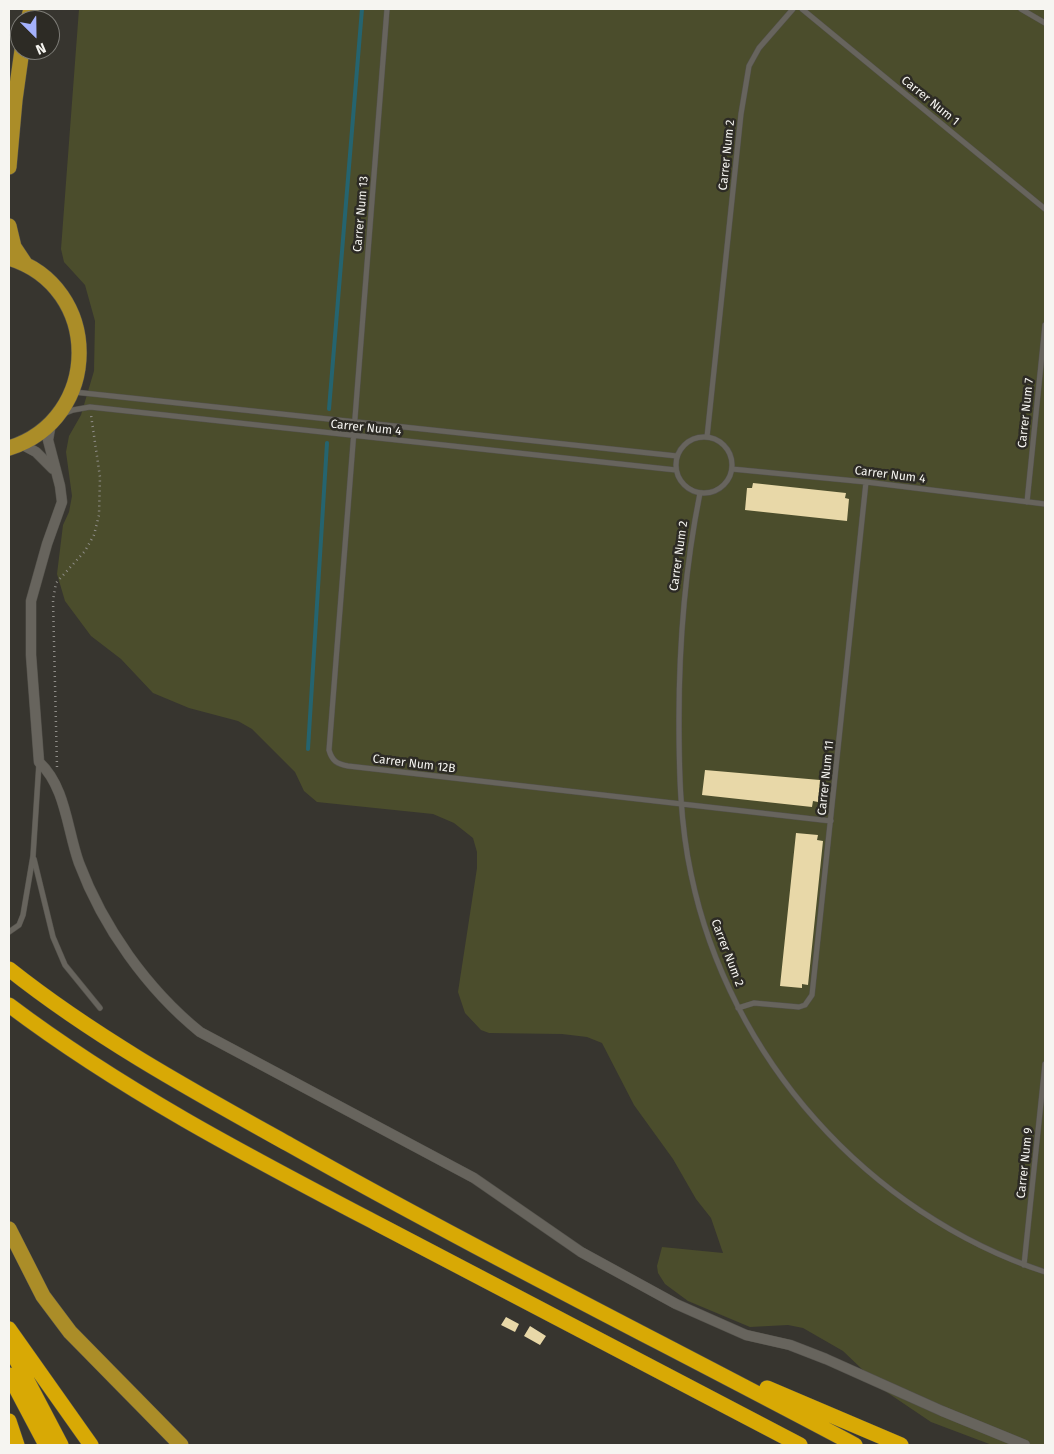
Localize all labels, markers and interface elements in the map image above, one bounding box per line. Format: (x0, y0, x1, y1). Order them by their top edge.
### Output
north arrow (10, 10, 60, 60)
text: N (33, 39, 48, 58)
street label: Carrer Num 1 (898, 73, 962, 129)
street label: Carrer Num 2 (716, 119, 738, 191)
street label: Carrer Num 13 (351, 175, 371, 253)
street label: Carrer Num 7 (1015, 377, 1037, 449)
street label: Carrer Num 4 (330, 417, 402, 439)
street label: Carrer Num 4 (854, 464, 926, 486)
street label: Carrer Num 2 (667, 520, 691, 592)
street label: Carrer Num 11 (815, 740, 837, 816)
street label: Carrer Num 12B (372, 752, 456, 776)
street label: Carrer Num 2 (708, 917, 746, 989)
street label: Carrer Num 9 (1014, 1127, 1036, 1199)

